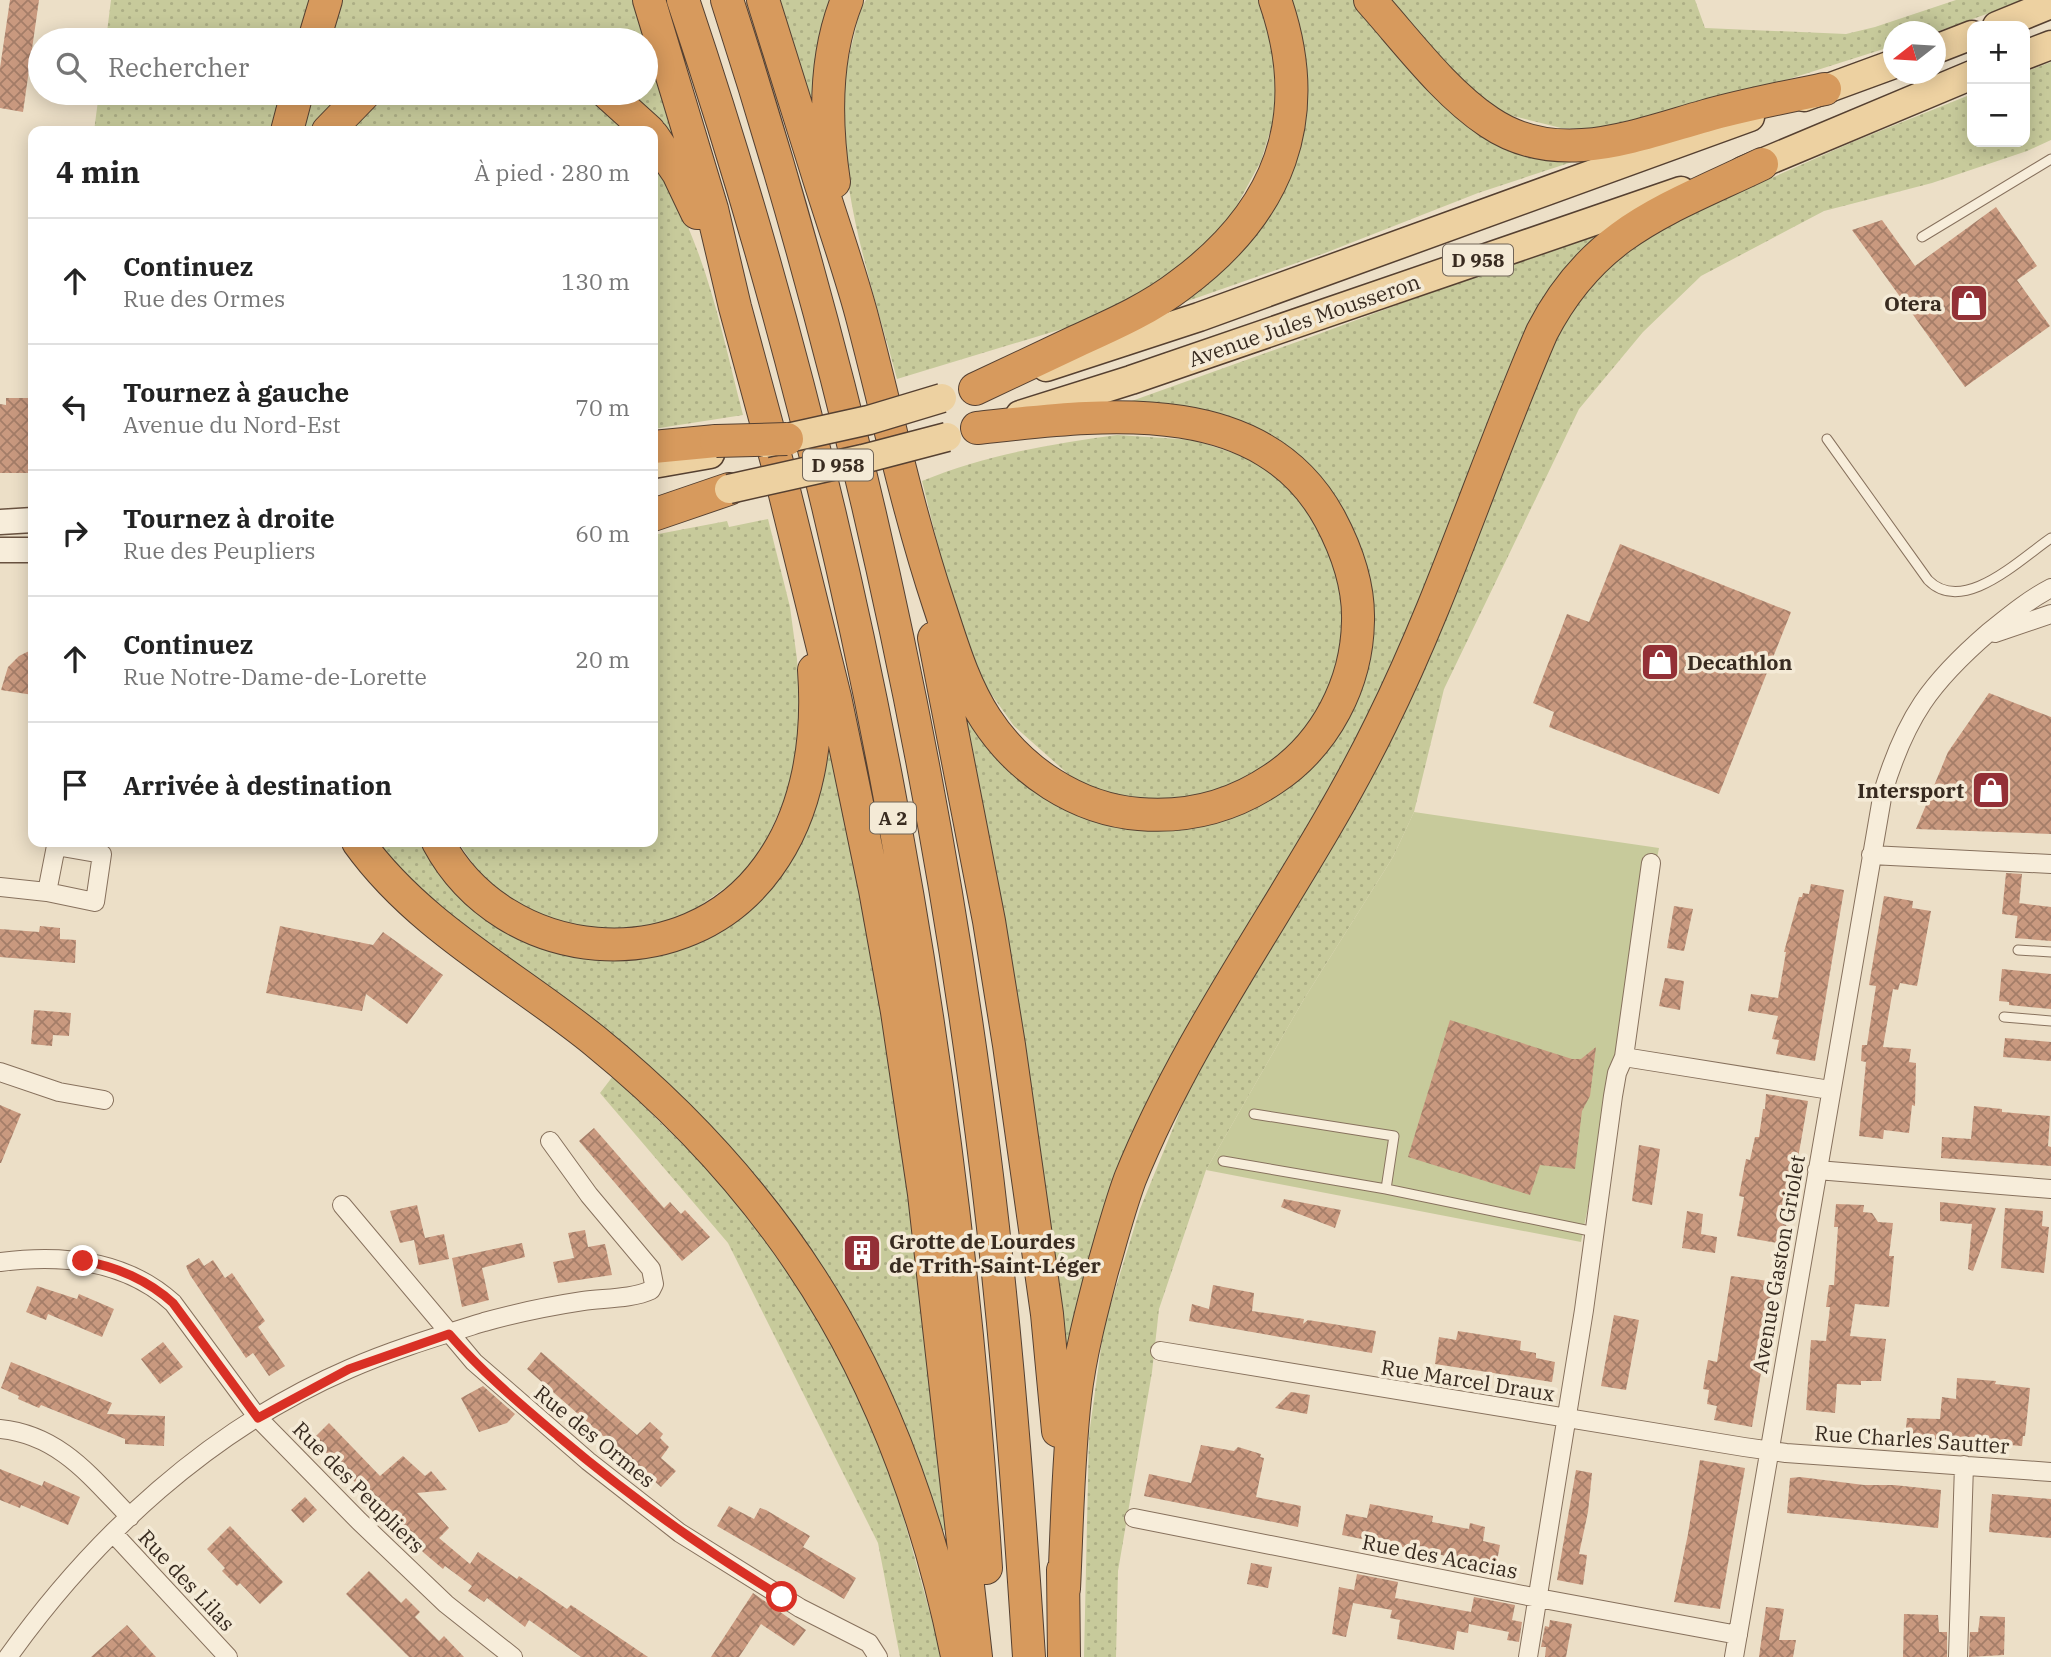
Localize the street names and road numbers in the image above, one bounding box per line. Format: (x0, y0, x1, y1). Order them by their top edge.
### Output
road number: D 958 (1443, 244, 1513, 276)
street label: Avenue Jules Mousseron (1184, 267, 1424, 373)
road number: D 958 (803, 450, 873, 480)
road number: A 2 (870, 803, 916, 834)
street label: Avenue Gaston Griolet (1745, 1153, 1811, 1375)
street label: Rue Marcel Draux (1379, 1352, 1557, 1408)
street label: Rue des Ormes (529, 1379, 661, 1493)
street label: Rue des Peupliers (287, 1415, 431, 1559)
street label: Rue Charles Sautter (1814, 1418, 2011, 1460)
street label: Rue des Lilas (133, 1523, 241, 1637)
street label: Rue des Acacias (1360, 1527, 1520, 1585)

